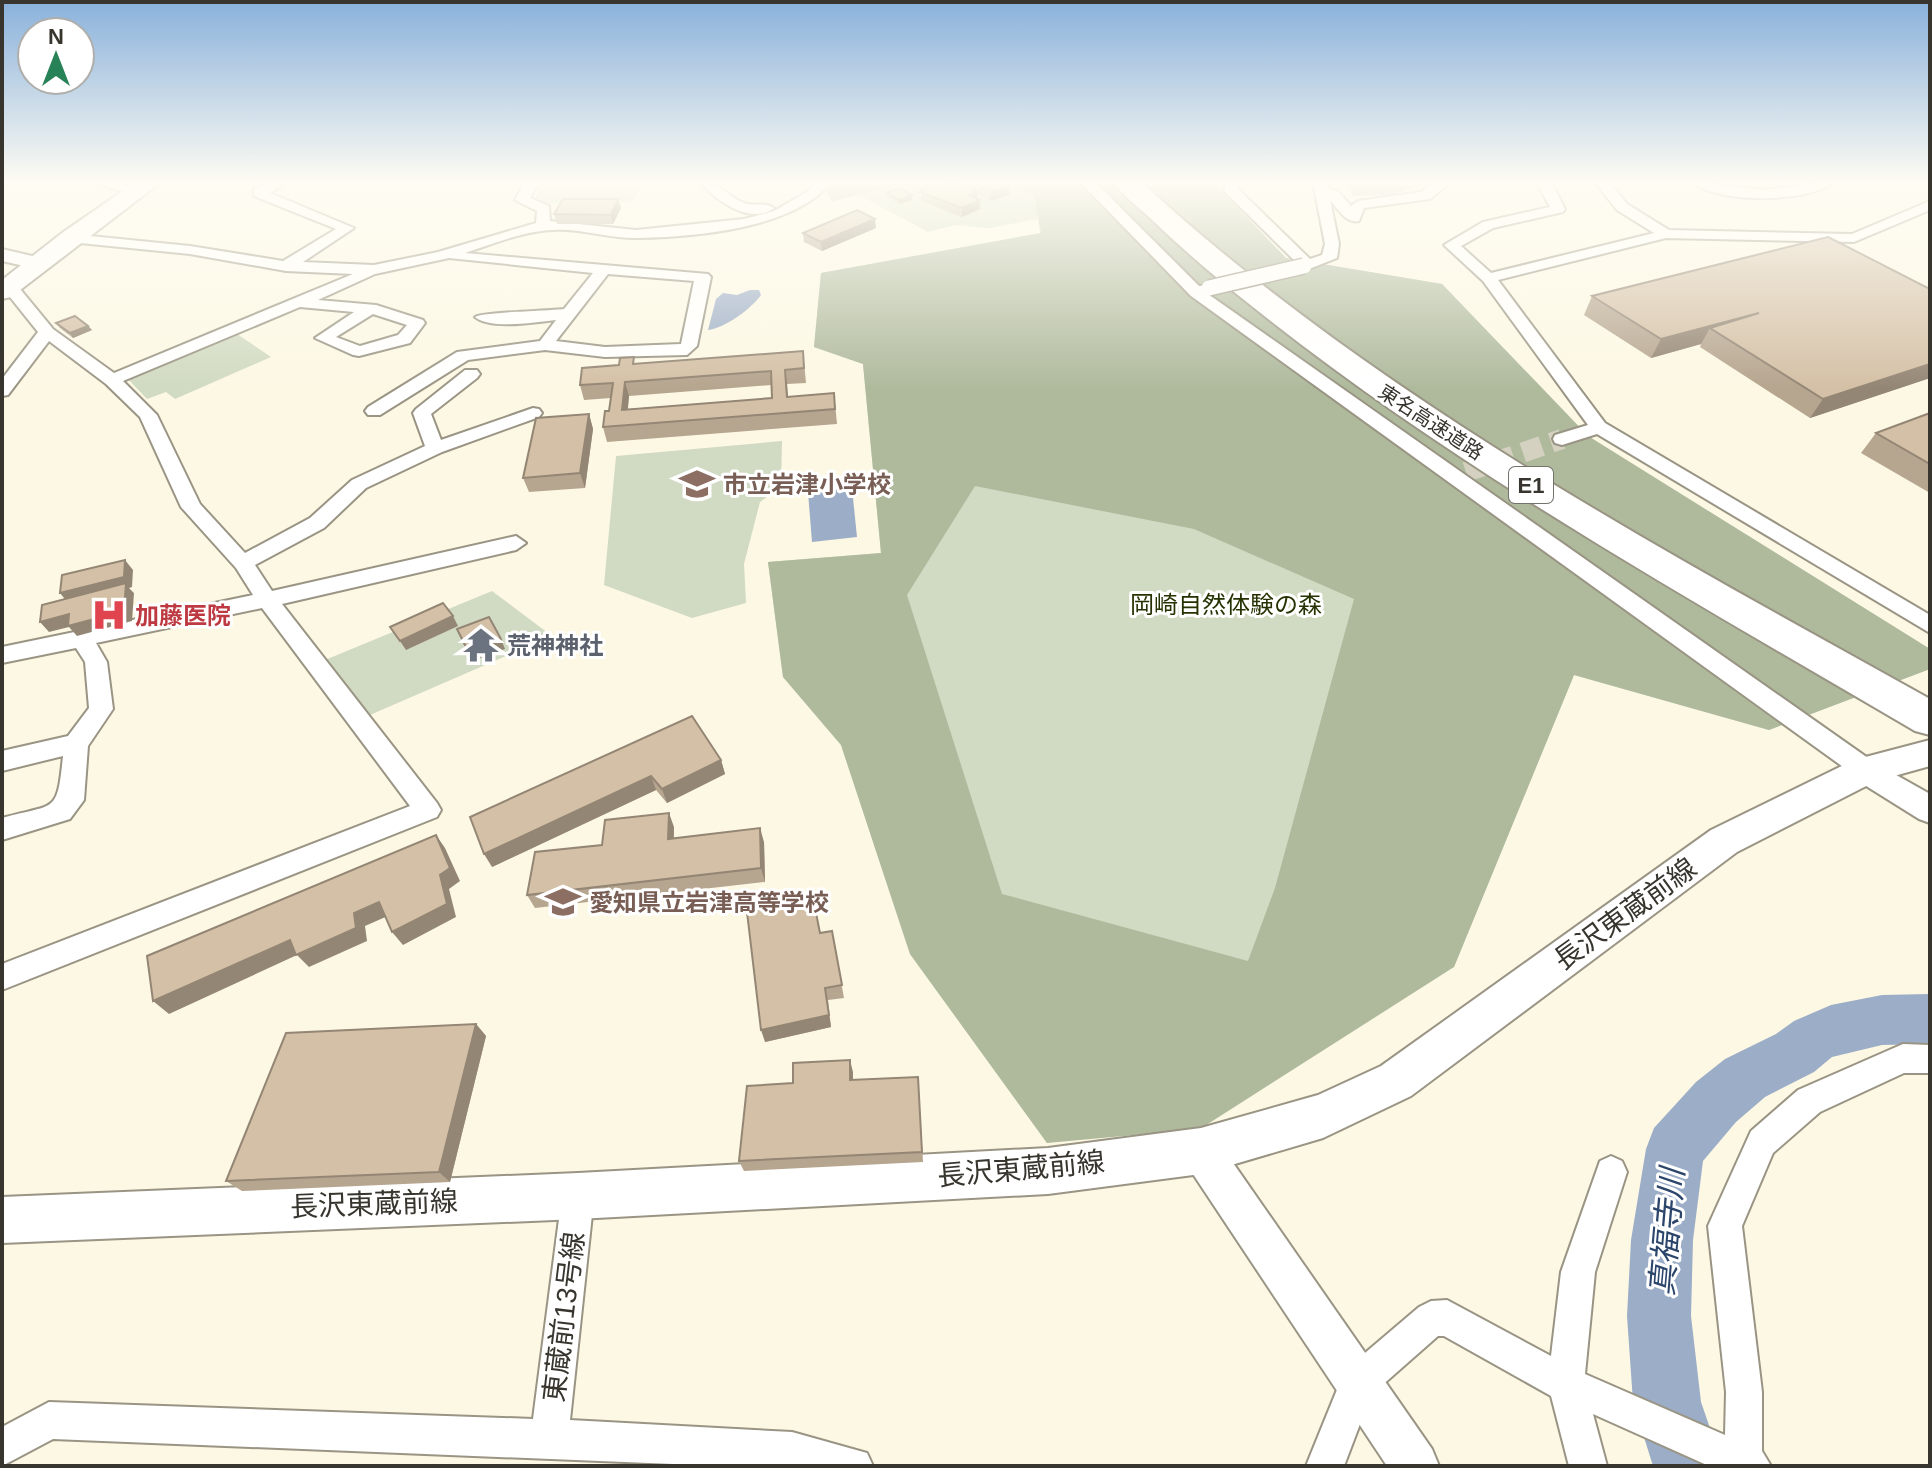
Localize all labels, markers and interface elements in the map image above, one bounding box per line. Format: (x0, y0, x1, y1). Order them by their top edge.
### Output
north arrow (16, 16, 96, 96)
text: N (48, 24, 64, 49)
street label: 東名高速道路 (1375, 380, 1487, 464)
school or university icon: 市立岩津小学校 (678, 465, 716, 503)
road number: E1 (1509, 467, 1553, 503)
place label: 市立岩津小学校 (723, 471, 891, 498)
park label: 岡崎自然体験の森 (1130, 591, 1322, 618)
hospital icon: 加藤医院 (90, 596, 128, 634)
place label: 加藤医院 (135, 602, 231, 629)
temple icon: 荒神神社 (462, 626, 500, 664)
place label: 荒神神社 (507, 632, 603, 659)
street label: 長沢東蔵前線 (1548, 852, 1702, 976)
school or university icon: 愛知県立岩津高等学校 (544, 883, 582, 921)
place label: 愛知県立岩津高等学校 (589, 889, 829, 916)
street label: 長沢東蔵前線 (936, 1146, 1106, 1192)
water label: 真福寺川 (1643, 1164, 1691, 1297)
street label: 長沢東蔵前線 (290, 1186, 458, 1222)
street label: 東蔵前13号線 (538, 1230, 590, 1404)

